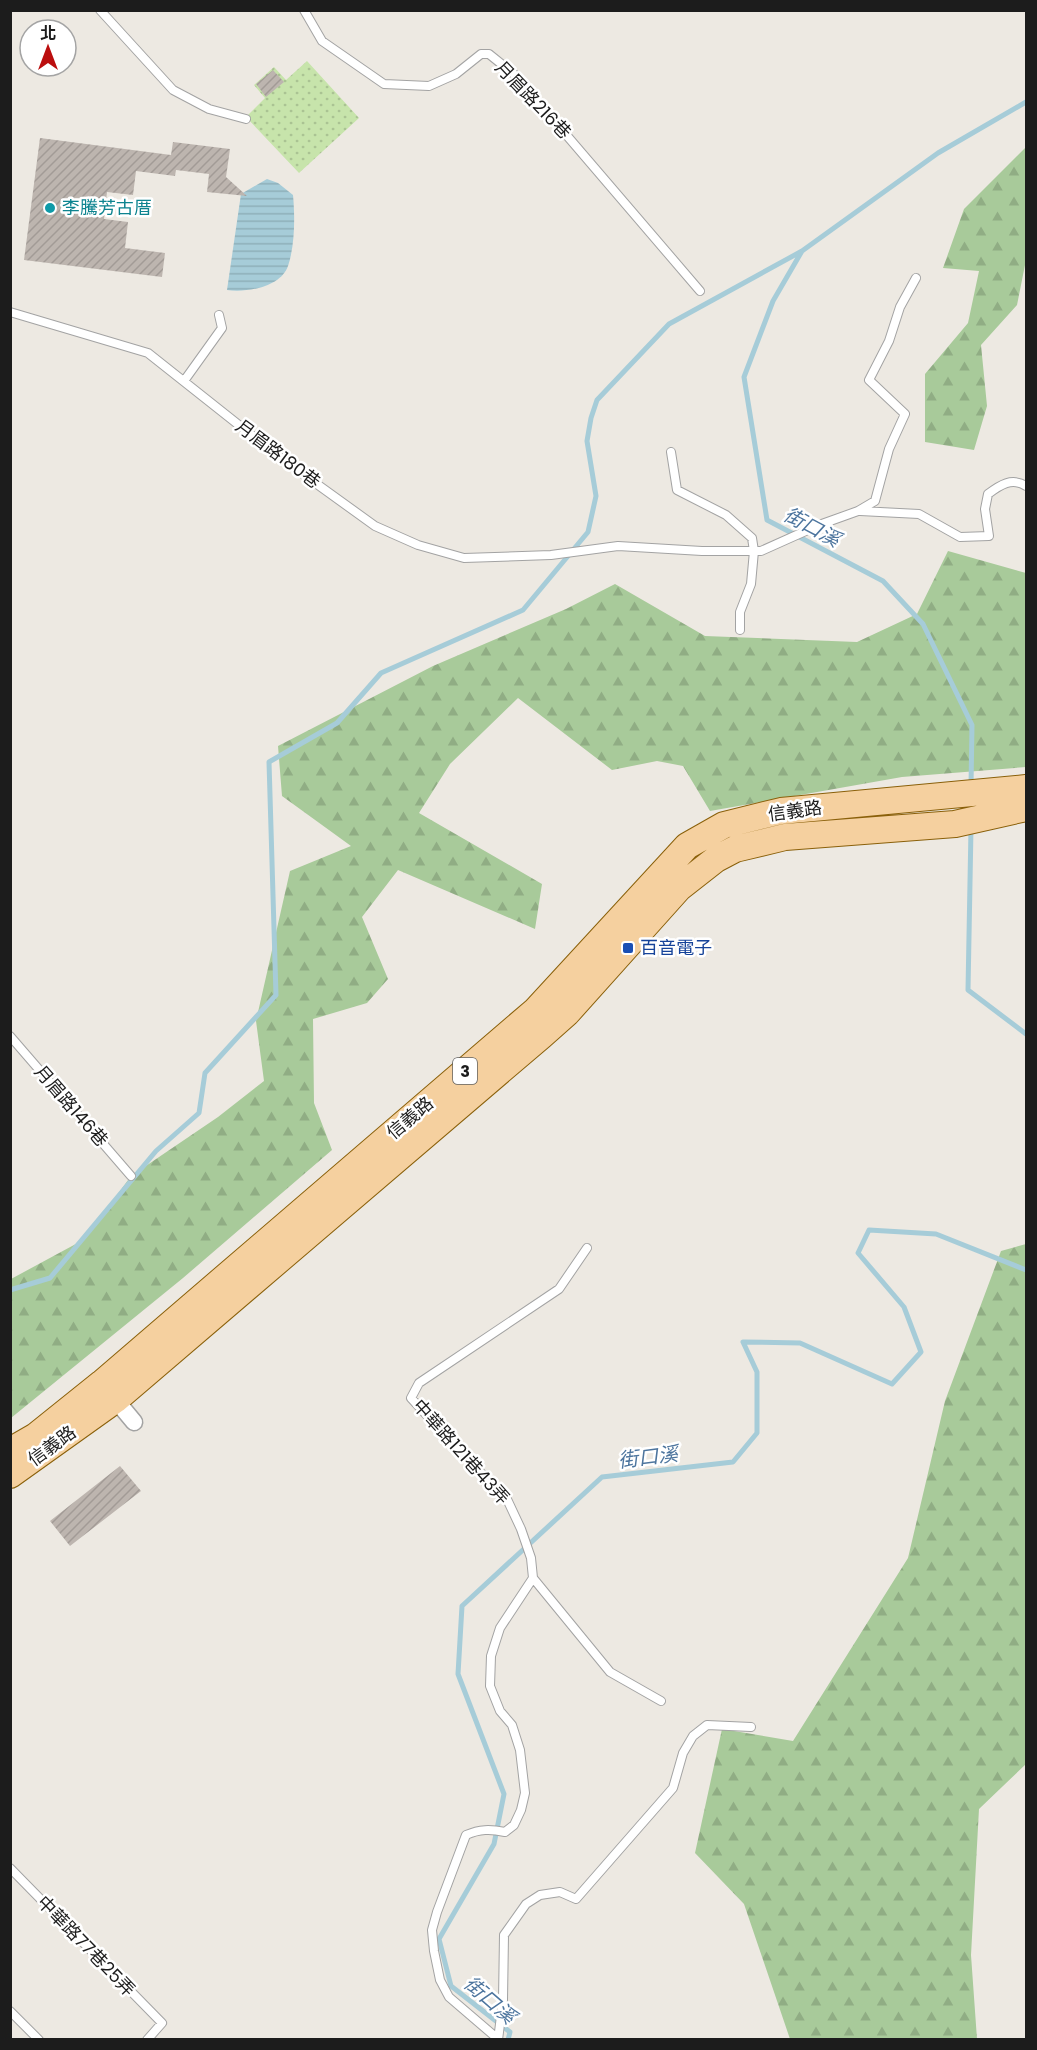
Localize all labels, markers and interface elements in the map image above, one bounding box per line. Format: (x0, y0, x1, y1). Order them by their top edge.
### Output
north arrow (18, 18, 78, 78)
text: 北 (40, 22, 56, 45)
street label: 月眉路216巷 (490, 55, 577, 144)
place label: 李騰芳古厝 (62, 195, 152, 220)
marker: 李騰芳古厝 (43, 201, 57, 215)
street label: 月眉路180巷 (231, 413, 326, 494)
water label: 街口溪 (779, 501, 848, 555)
street label: 信義路 (766, 794, 823, 827)
place label: 百音電子 (640, 935, 712, 960)
marker: 百音電子 (621, 941, 635, 955)
road number: 3 (453, 1058, 477, 1084)
street label: 月眉路146巷 (29, 1060, 114, 1152)
street label: 信義路 (381, 1091, 438, 1145)
street label: 中華路121巷43弄 (407, 1394, 515, 1510)
street label: 信義路 (23, 1420, 81, 1472)
water label: 街口溪 (617, 1439, 682, 1475)
street label: 中華路77巷25弄 (32, 1890, 141, 2002)
water label: 街口溪 (458, 1970, 524, 2032)

